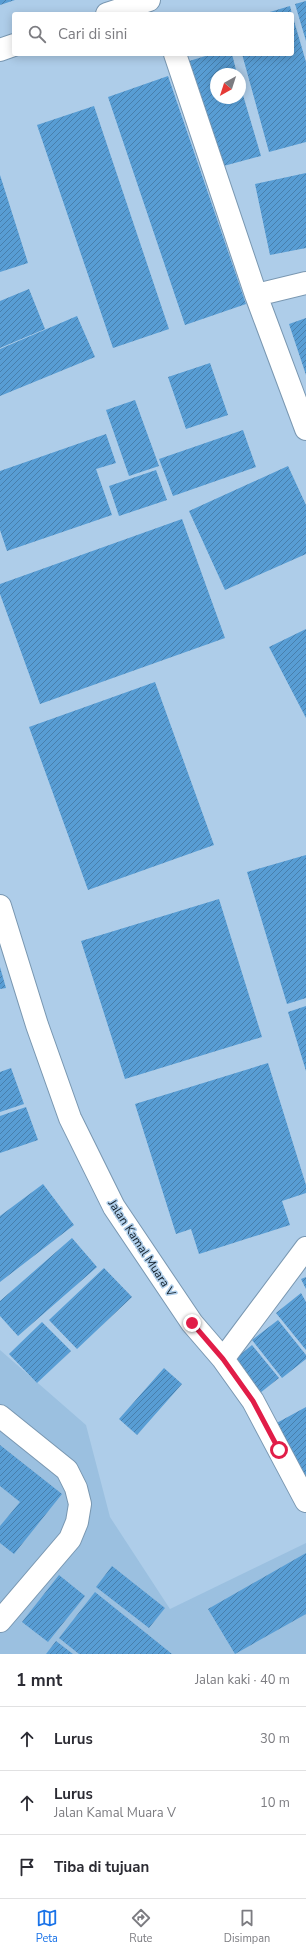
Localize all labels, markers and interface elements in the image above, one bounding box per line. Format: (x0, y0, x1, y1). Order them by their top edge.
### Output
search box (12, 12, 294, 56)
icon: search (26, 23, 48, 45)
text: Cari di sini (58, 24, 127, 44)
north arrow (210, 68, 246, 104)
street label: Jalan Kamal Muara V (104, 1196, 180, 1300)
route end (183, 1314, 201, 1332)
route start (270, 1441, 288, 1459)
text: 1 mnt (16, 1669, 62, 1692)
text: Jalan kaki · 40 m (195, 1671, 290, 1689)
icon: ahead (16, 1728, 38, 1750)
text: Lurus (54, 1729, 93, 1749)
text: 30 m (260, 1730, 290, 1748)
text: Lurus (54, 1784, 93, 1804)
icon: ahead (16, 1792, 38, 1814)
text: 10 m (260, 1794, 290, 1812)
text: Jalan Kamal Muara V (54, 1804, 176, 1822)
icon: arrive (16, 1856, 38, 1878)
text: Tiba di tujuan (54, 1857, 149, 1877)
tab: Peta (36, 1907, 58, 1946)
tab: Rute (129, 1907, 152, 1946)
tab: Disimpan (224, 1907, 270, 1946)

